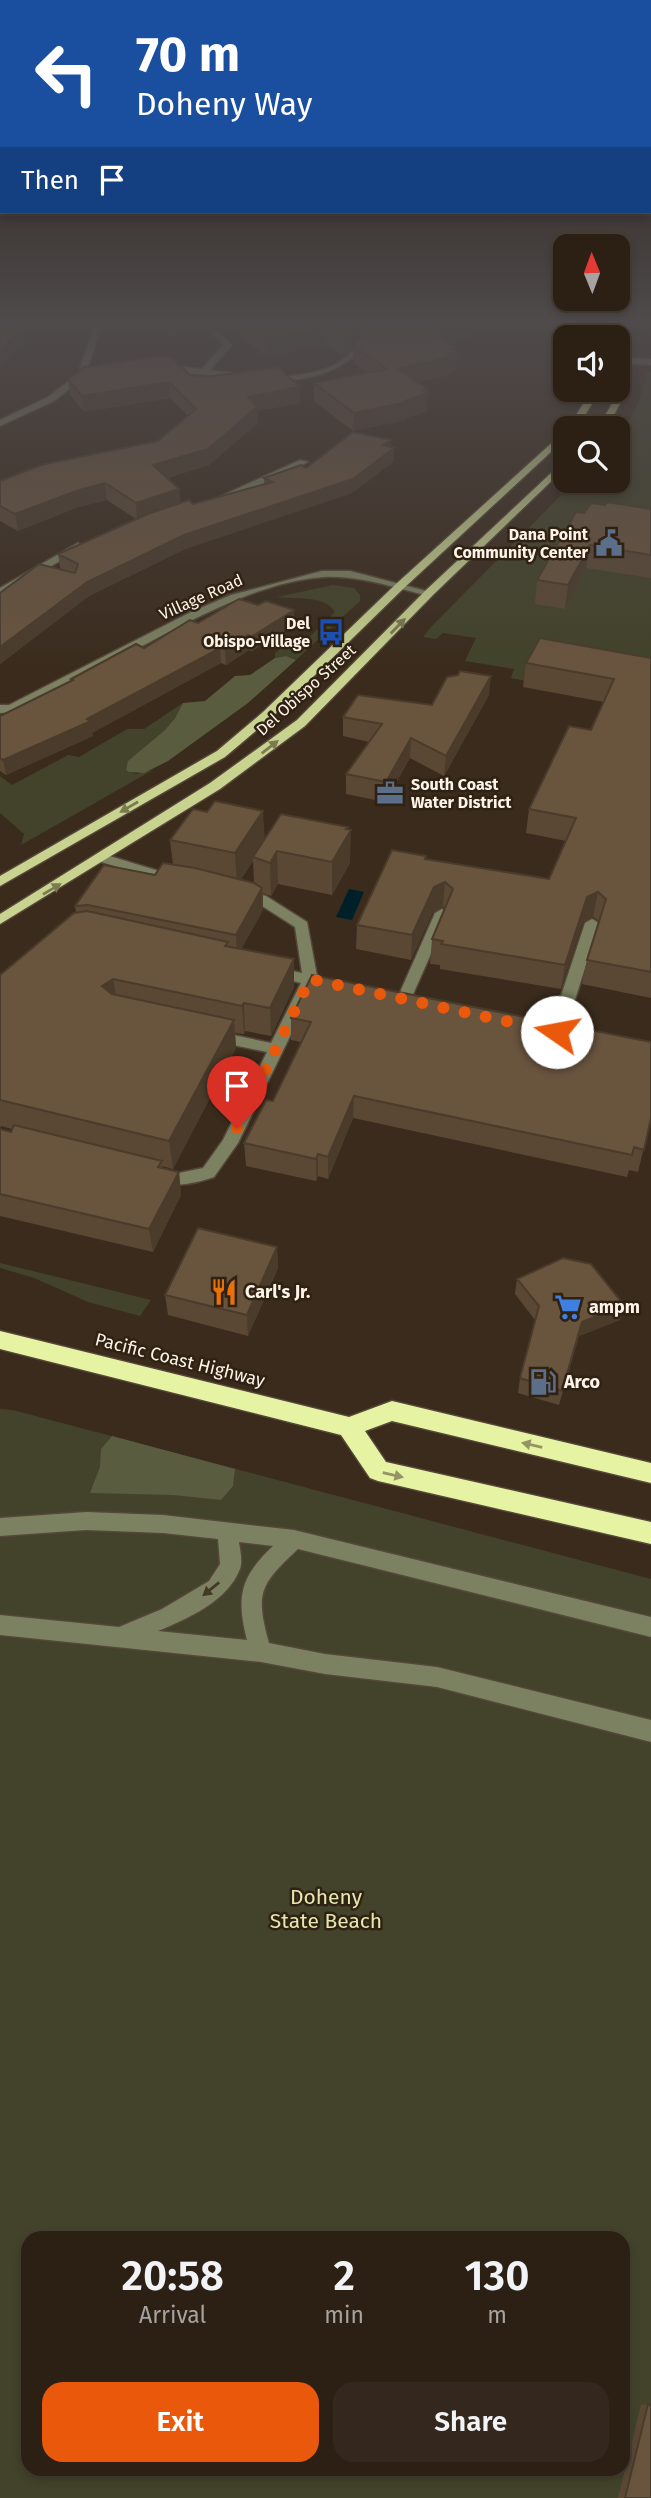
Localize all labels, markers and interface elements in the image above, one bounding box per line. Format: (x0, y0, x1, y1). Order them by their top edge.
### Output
text: 70 m (136, 25, 240, 84)
icon: left (21, 28, 112, 119)
text: Doheny Way (136, 85, 312, 123)
icon: arrive (93, 161, 131, 199)
text: Then (21, 165, 79, 196)
north arrow (553, 234, 630, 312)
map controls (553, 234, 630, 493)
button: sound (553, 325, 630, 402)
button: search (553, 416, 630, 493)
place label: Dana Point Community Center (454, 525, 589, 562)
public building icon: Dana Point Community Center (594, 528, 624, 558)
street label: Village Road (156, 570, 246, 624)
place label: Del Obispo-Village (203, 614, 310, 651)
bus stop icon: Del Obispo-Village (316, 617, 346, 647)
one-way arrow (390, 618, 406, 635)
street label: Del Obispo Street (252, 640, 360, 740)
one-way arrow (261, 740, 279, 755)
place label: South Coast Water District (411, 775, 512, 812)
office icon: South Coast Water District (375, 778, 405, 808)
one-way arrow (119, 801, 138, 813)
one-way arrow (42, 883, 61, 895)
position arrow (520, 995, 594, 1069)
pin (207, 1056, 267, 1128)
icon: arrive (218, 1067, 256, 1105)
restaurant icon: Carl's Jr. (209, 1277, 239, 1307)
place label: Carl's Jr. (245, 1281, 310, 1303)
supermarket icon: ampm (553, 1292, 583, 1322)
place label: ampm (589, 1296, 640, 1318)
street label: Pacific Coast Highway (93, 1328, 267, 1392)
fuel station icon: Arco (528, 1367, 558, 1397)
place label: Arco (563, 1371, 600, 1393)
one-way arrow (521, 1439, 543, 1450)
one-way arrow (382, 1469, 404, 1480)
one-way arrow (202, 1582, 220, 1597)
park label: Doheny State Beach (270, 1884, 382, 1934)
text: 20:58 (121, 2251, 224, 2301)
text: 2 (333, 2251, 355, 2301)
text: 130 (464, 2251, 530, 2301)
text: Arrival (139, 2301, 206, 2329)
text: min (324, 2301, 364, 2329)
text: m (487, 2301, 507, 2329)
button: Exit (42, 2382, 319, 2462)
button: Share (333, 2382, 609, 2462)

